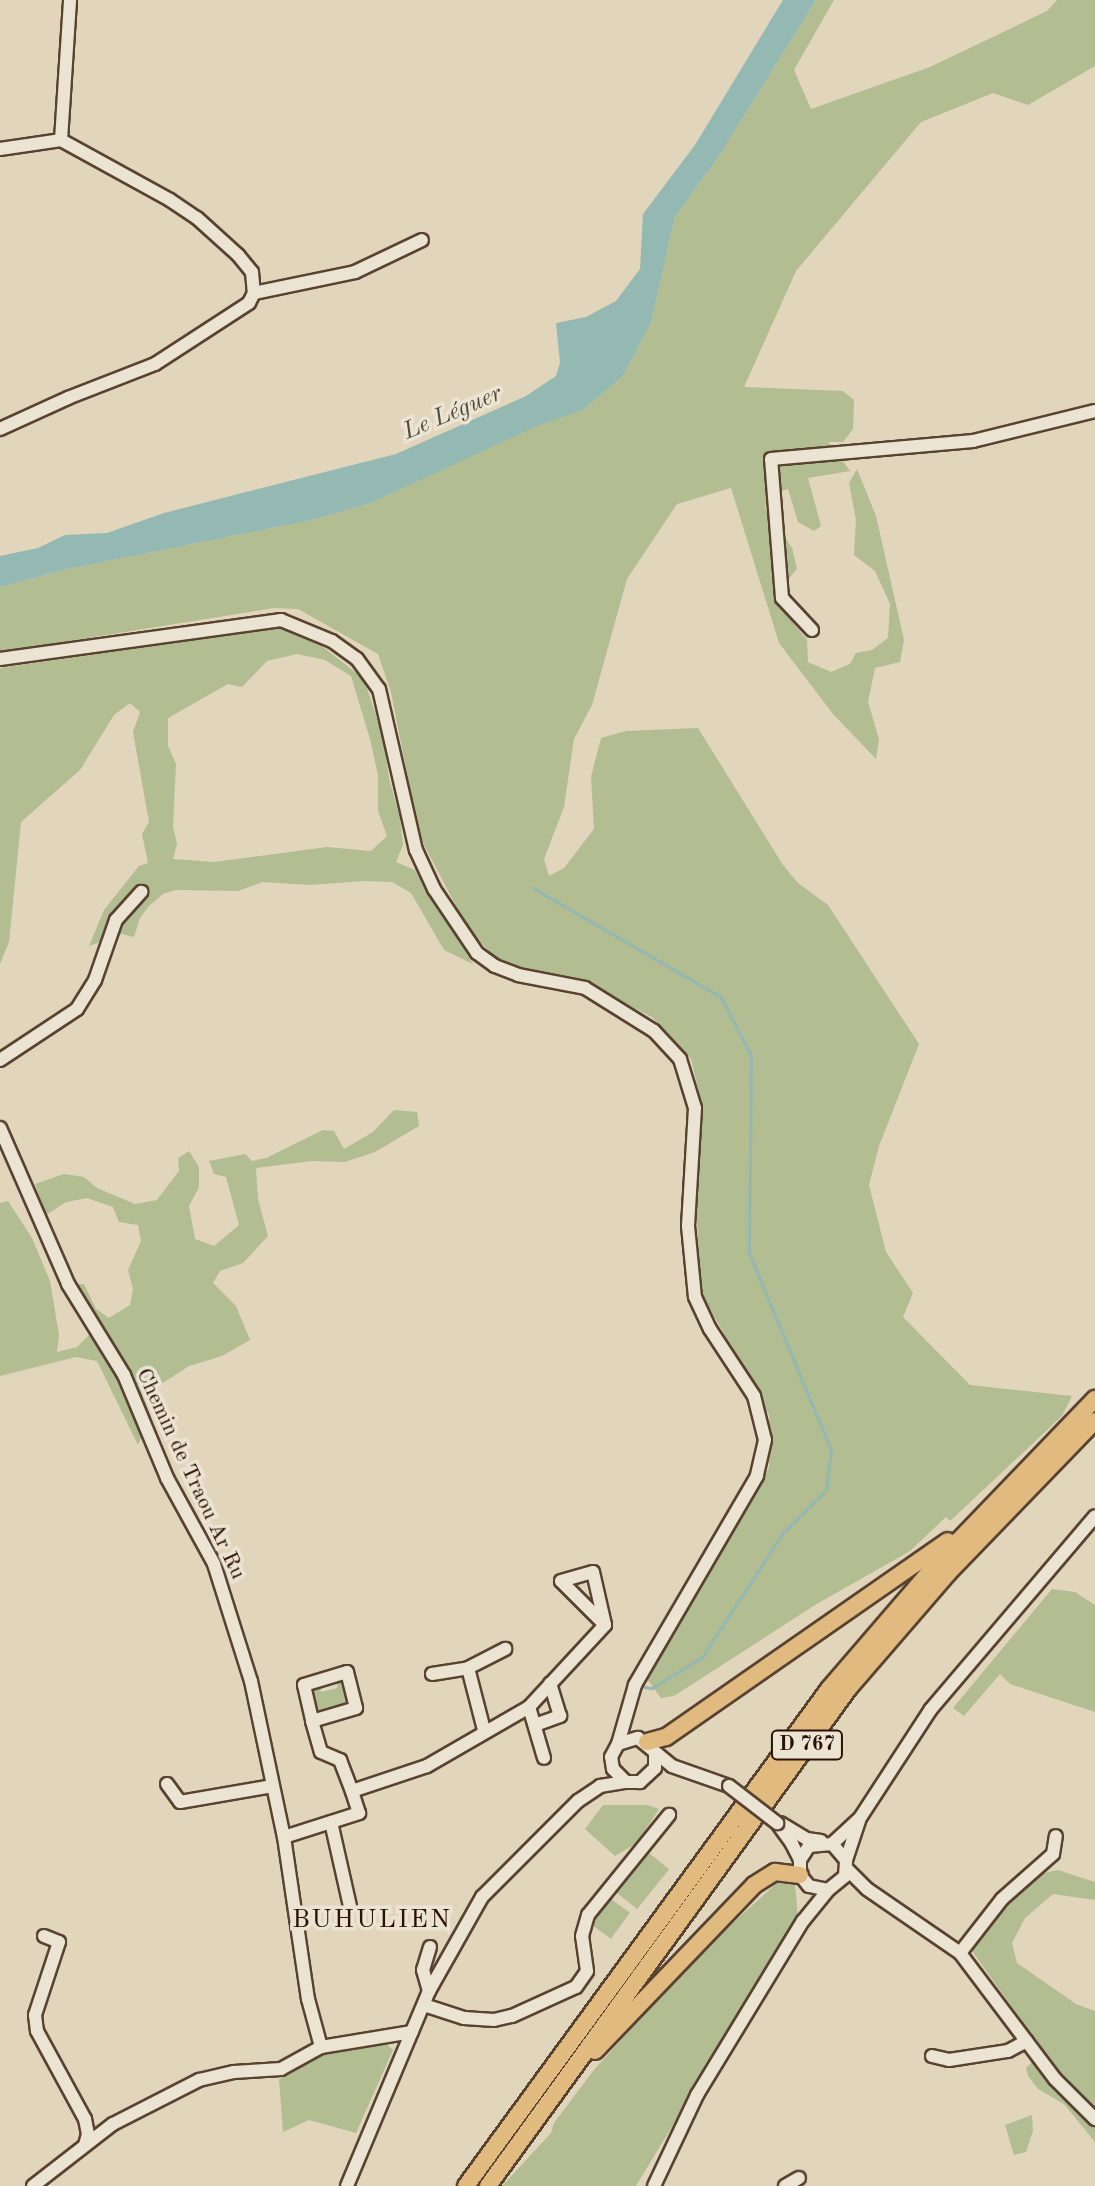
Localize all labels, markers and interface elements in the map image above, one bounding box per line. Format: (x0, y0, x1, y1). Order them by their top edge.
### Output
water label: Le Léguer (399, 380, 507, 448)
street label: Chemin de Traou Ar Ru (129, 1364, 251, 1584)
road number: D 767 (769, 1729, 845, 1761)
district label: BUHULIEN (292, 1905, 452, 1937)

